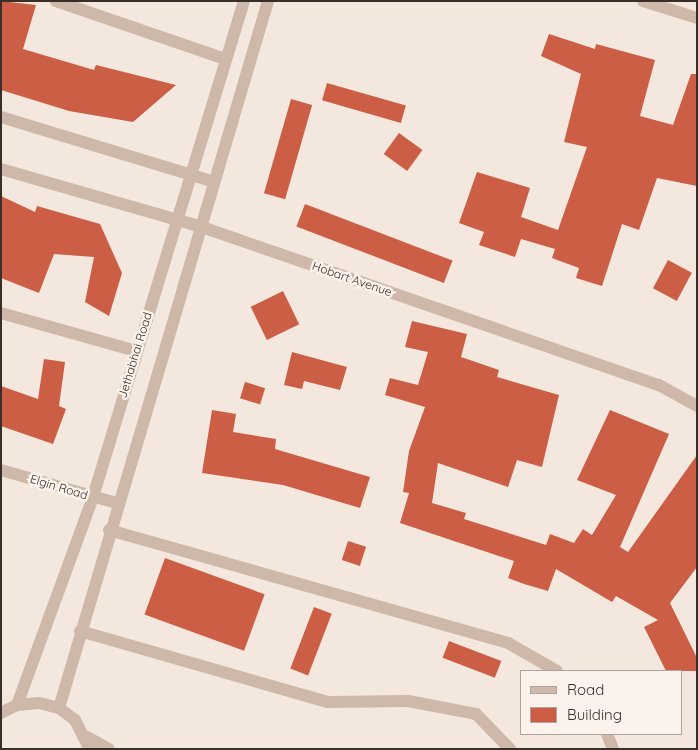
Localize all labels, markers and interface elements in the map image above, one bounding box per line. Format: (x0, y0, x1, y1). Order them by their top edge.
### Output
street label: Hobart Avenue (310, 259, 394, 299)
street label: Jethabhai Road (115, 310, 155, 400)
street label: Elgin Road (28, 471, 90, 503)
legend (520, 670, 683, 735)
text: Road (567, 680, 604, 699)
text: Building (567, 705, 622, 724)

